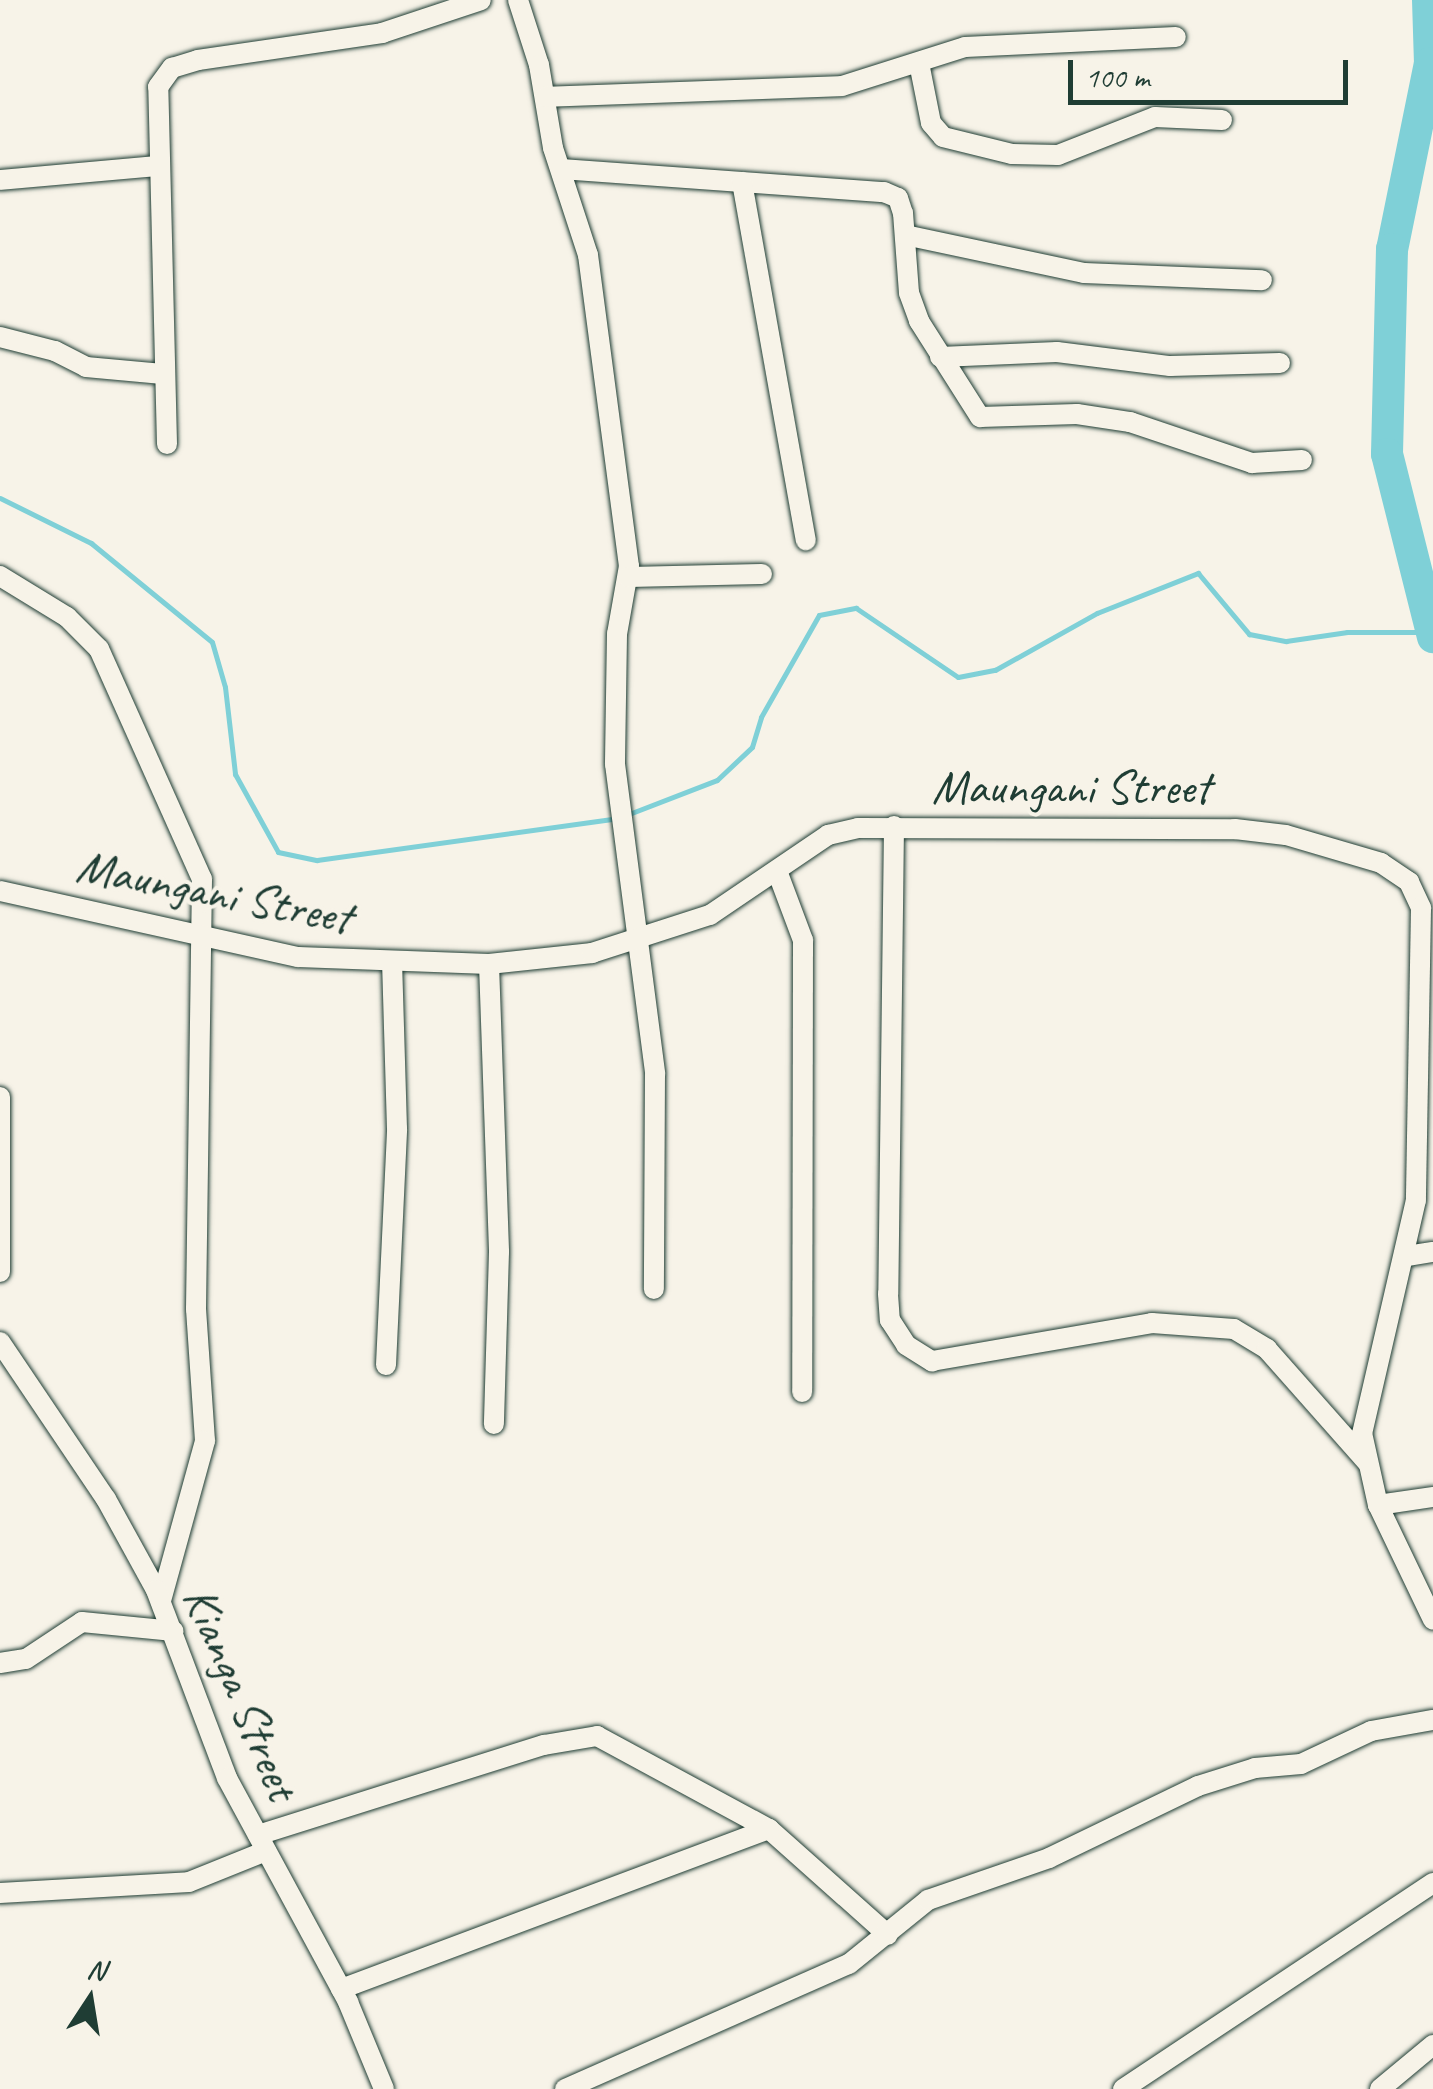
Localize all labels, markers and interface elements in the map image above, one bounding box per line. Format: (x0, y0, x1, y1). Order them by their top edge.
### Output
scale bar (1073, 40, 1353, 102)
text: 100 m (1085, 58, 1150, 96)
street label: Maungani Street (932, 759, 1210, 817)
street label: Maungani Street (72, 837, 356, 947)
street label: Kianga Street (170, 1577, 312, 1809)
north arrow (40, 1949, 140, 2049)
text: N (84, 1950, 108, 1988)

